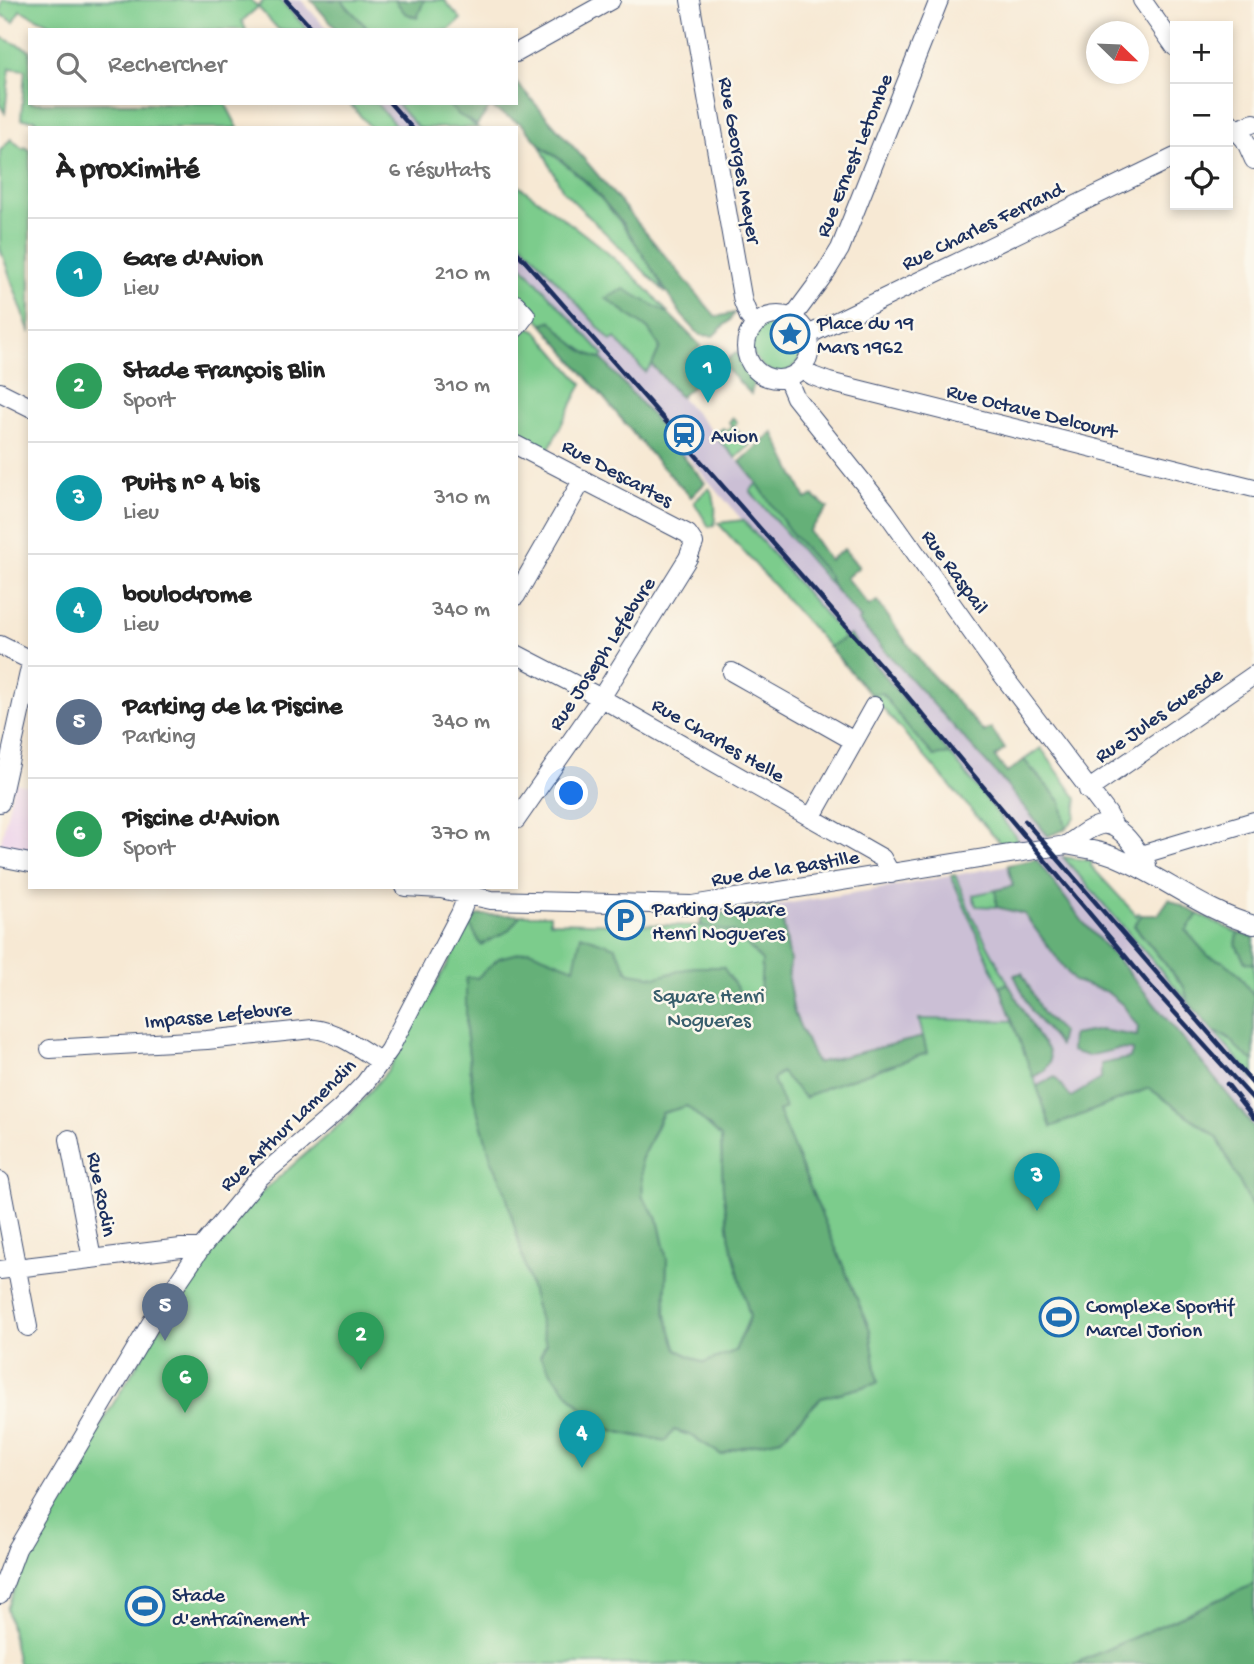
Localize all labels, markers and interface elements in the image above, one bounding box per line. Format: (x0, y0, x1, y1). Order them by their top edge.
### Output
north arrow (1086, 21, 1149, 84)
map controls (1170, 21, 1233, 210)
button: + (1170, 21, 1233, 84)
search box (28, 28, 518, 105)
icon: search (52, 48, 90, 86)
text: Rechercher (108, 51, 226, 82)
street label: Rue Ernest Letombe (812, 70, 901, 242)
street label: Rue Georges Meyer (711, 75, 765, 247)
button: − (1170, 84, 1233, 147)
button: locate (1170, 147, 1233, 210)
text: À proximité (56, 154, 200, 189)
text: 6 résultats (389, 158, 490, 185)
street label: Rue Charles Ferrand (899, 177, 1070, 278)
text: Gare d'Avion (123, 245, 263, 276)
text: 1 (74, 261, 84, 288)
text: 210 m (435, 261, 490, 288)
text: Lieu (123, 276, 159, 303)
place icon: Place du 19 Mars 1962 (769, 313, 811, 355)
place label: Place du 19 Mars 1962 (816, 313, 914, 362)
pin: 1 (685, 345, 731, 403)
text: Stade François Blin (123, 357, 325, 388)
text: 2 (73, 373, 85, 400)
text: 310 m (434, 373, 490, 400)
street label: Rue Octave Delcourt (943, 380, 1121, 447)
text: Sport (123, 388, 174, 415)
station icon: Avion (663, 414, 705, 456)
place label: Avion (711, 426, 758, 451)
street label: Rue Descartes (556, 435, 677, 515)
text: Puits n° 4 bis (123, 469, 259, 500)
text: 3 (73, 485, 85, 512)
text: 310 m (434, 485, 490, 512)
text: Lieu (123, 500, 159, 527)
street label: Rue Raspail (914, 526, 992, 620)
street label: Rue Joseph Lefebvre (545, 572, 664, 736)
text: boulodrome (123, 581, 251, 612)
text: 4 (74, 597, 84, 624)
text: 340 m (432, 597, 490, 624)
text: Lieu (123, 612, 159, 639)
street label: Rue Jules Guesde (1091, 663, 1230, 770)
text: Parking de la Piscine (123, 693, 342, 724)
street label: Rue Charles Helle (646, 694, 789, 791)
text: 5 (73, 709, 85, 736)
text: 340 m (432, 709, 490, 736)
text: Parking (123, 724, 196, 751)
your location (554, 776, 588, 810)
text: Piscine d'Avion (123, 805, 279, 836)
text: 6 (73, 821, 85, 848)
text: 370 m (431, 821, 490, 848)
text: Sport (123, 836, 174, 863)
street label: Rue de la Bastille (710, 846, 862, 894)
parking icon: Parking Square Henri Nogueres (604, 899, 646, 941)
place label: Parking Square Henri Nogueres (651, 899, 787, 948)
park label: Square Henri Nogueres (653, 986, 765, 1035)
street label: Impasse Lefebvre (144, 998, 294, 1036)
street label: Rue Arthur Lamendin (216, 1055, 363, 1198)
street label: Rue Rodin (79, 1150, 120, 1239)
pin: 3 (1014, 1153, 1060, 1211)
pin: 5 (142, 1283, 188, 1341)
sports icon: Complexe Sportif Marcel Jorion (1038, 1296, 1080, 1338)
place label: Complexe Sportif Marcel Jorion (1086, 1296, 1235, 1345)
pin: 2 (338, 1312, 384, 1370)
pin: 6 (162, 1355, 208, 1413)
pin: 4 (559, 1410, 605, 1468)
sports icon: Stade d'entraînement (124, 1585, 166, 1627)
place label: Stade d'entraînement (172, 1585, 310, 1634)

